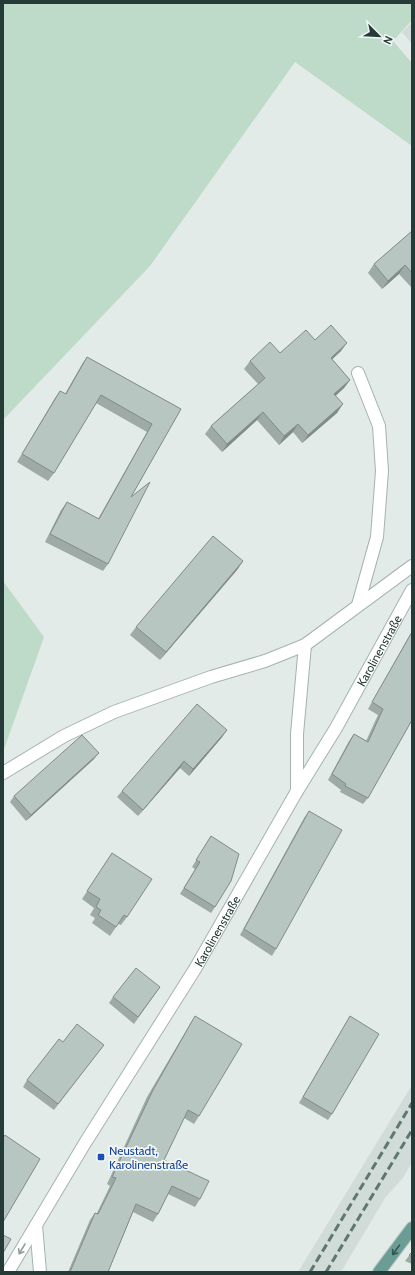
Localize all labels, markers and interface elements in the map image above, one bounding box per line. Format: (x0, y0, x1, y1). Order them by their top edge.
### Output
north arrow (359, 16, 399, 56)
text: N (380, 34, 396, 46)
street label: Karolinenstraße (353, 612, 404, 689)
street label: Karolinenstraße (191, 893, 243, 969)
place label: Neustadt, Karolinenstraße (109, 1143, 188, 1172)
marker: Neustadt, Karolinenstraße (96, 1152, 106, 1162)
one-way arrow (17, 1243, 25, 1255)
one-way arrow (391, 1244, 400, 1255)

